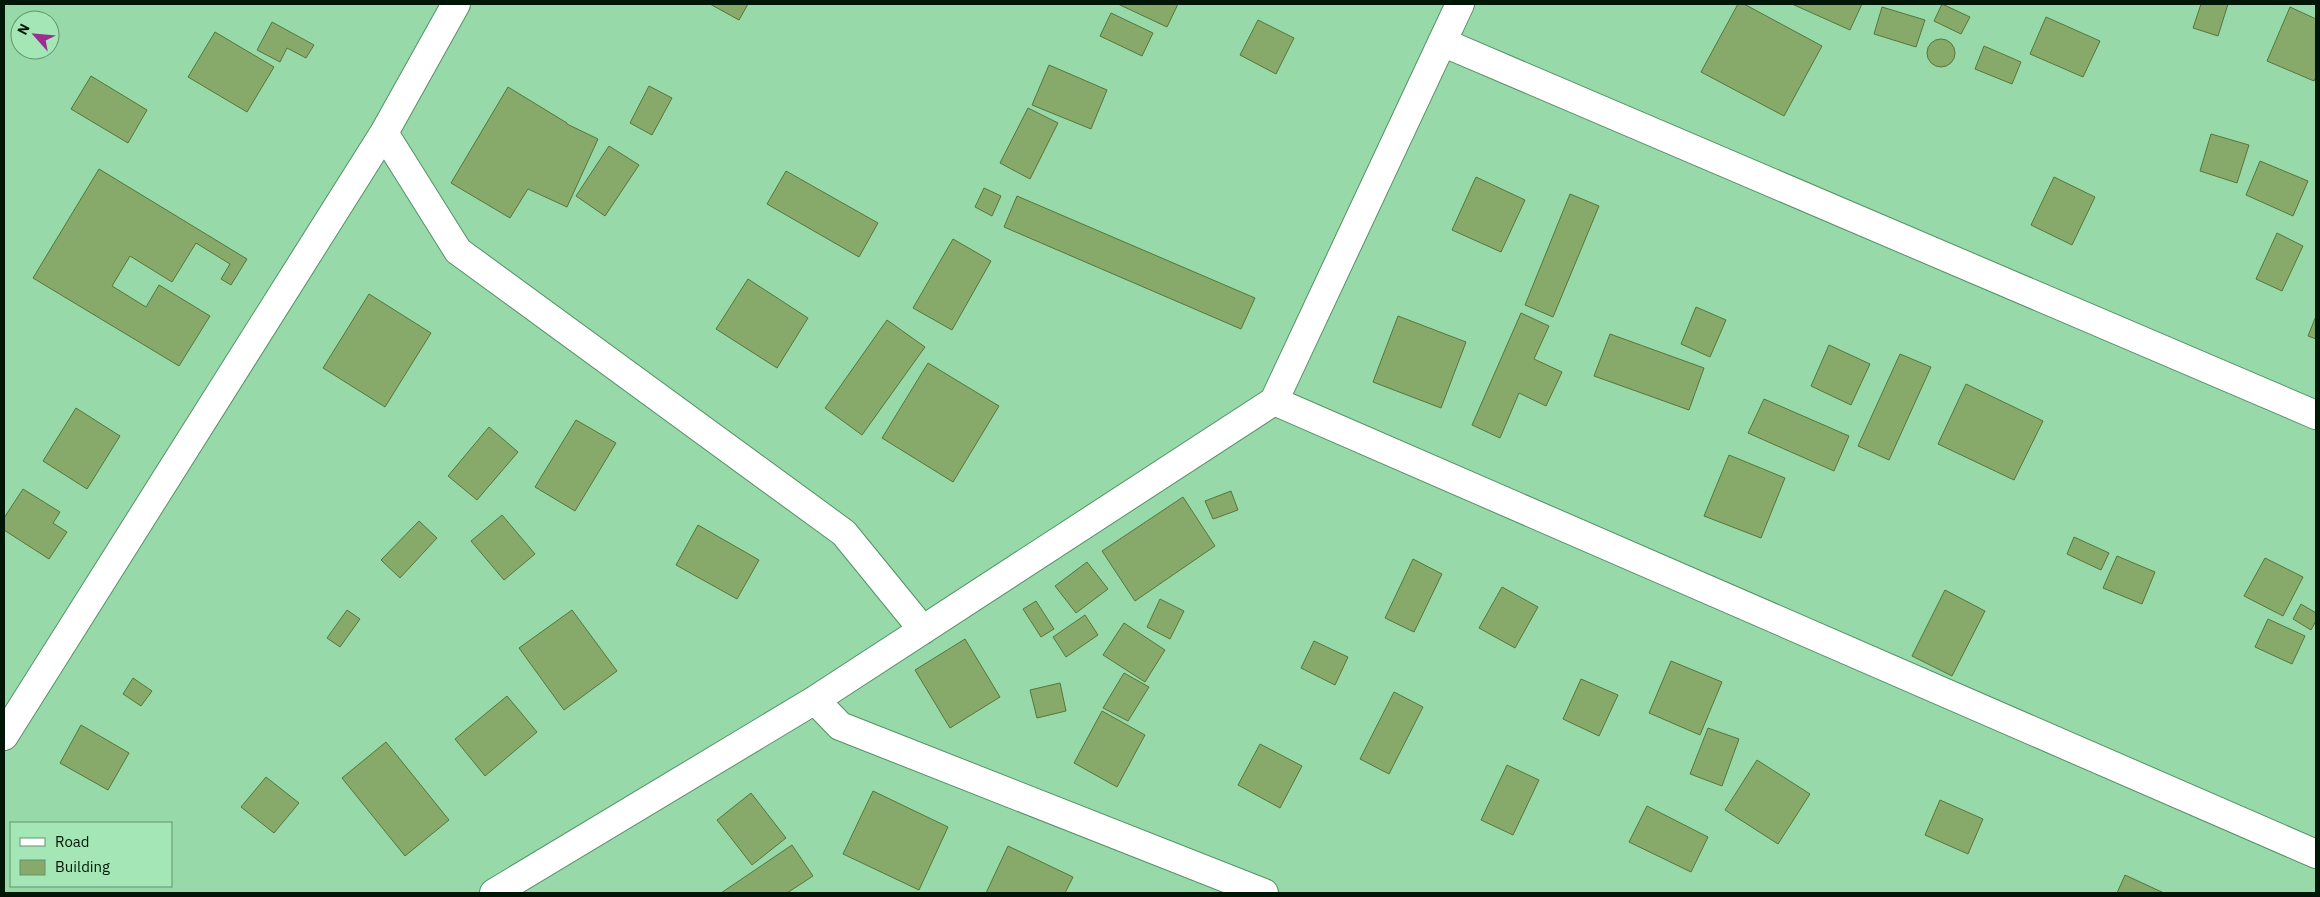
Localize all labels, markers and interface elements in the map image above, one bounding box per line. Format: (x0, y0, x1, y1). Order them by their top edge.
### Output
north arrow (10, 10, 60, 60)
text: N (13, 20, 34, 38)
legend (10, 822, 172, 887)
text: Road (55, 832, 90, 851)
text: Building (55, 857, 110, 876)

